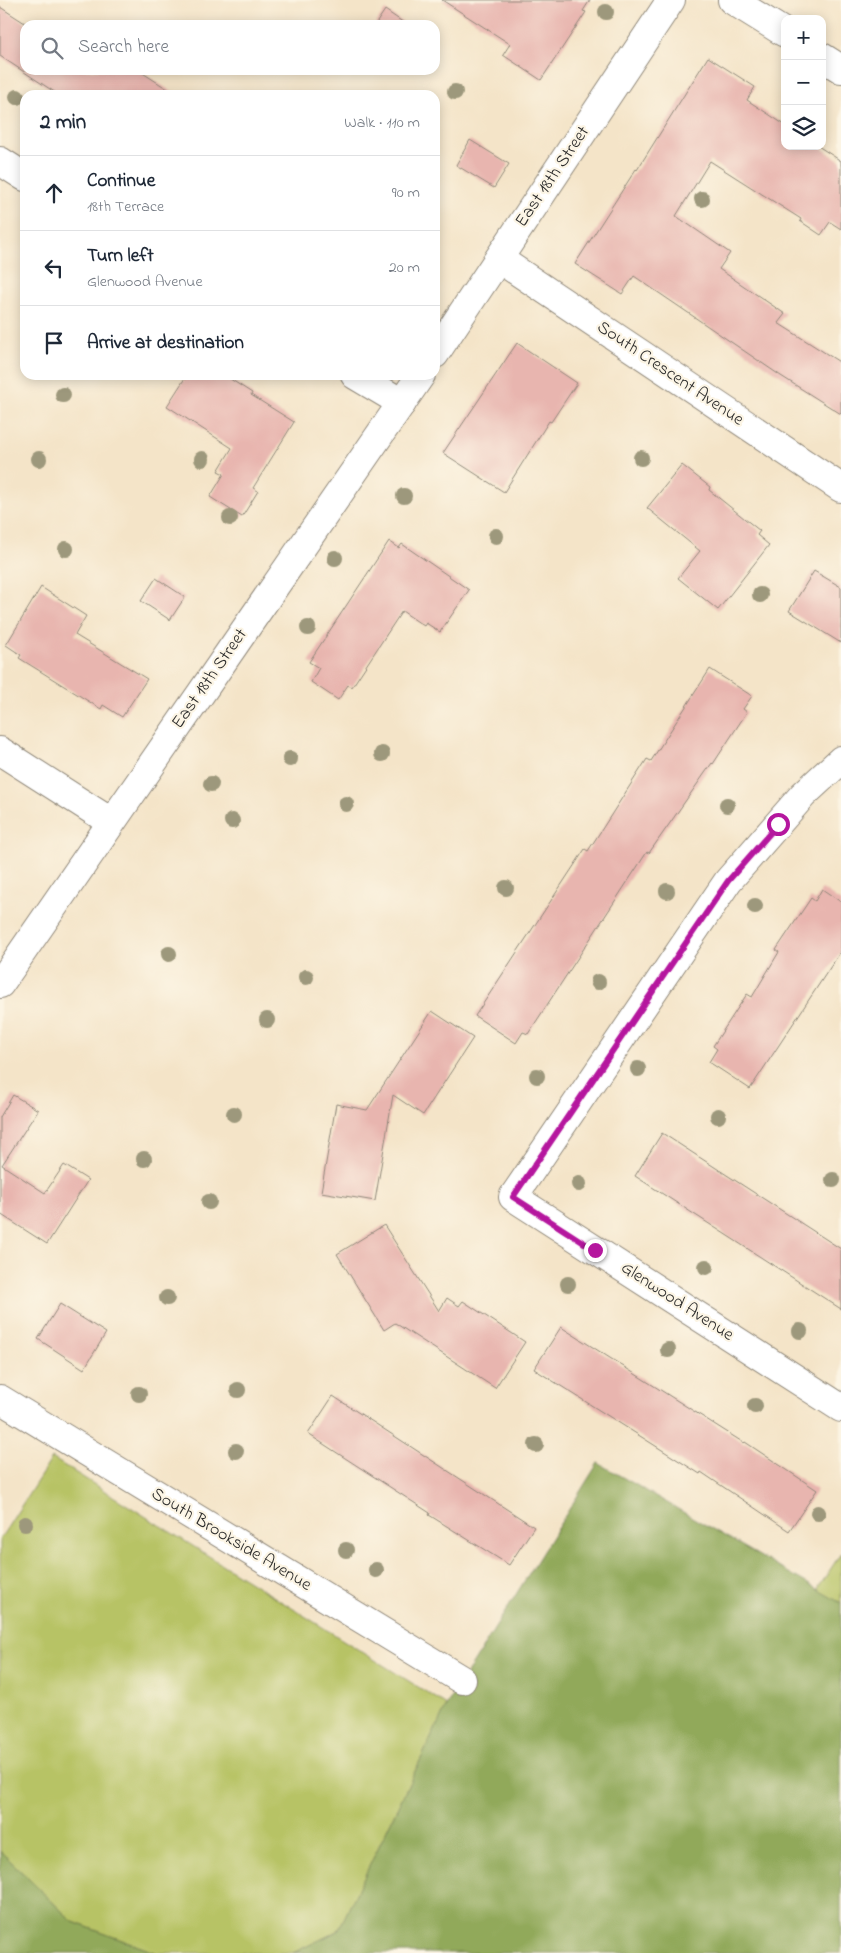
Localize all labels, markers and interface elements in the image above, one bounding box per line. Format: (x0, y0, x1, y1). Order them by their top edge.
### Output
map controls (781, 15, 826, 150)
button: + (781, 15, 826, 60)
search box (20, 20, 440, 75)
icon: search (38, 34, 66, 62)
text: Search here (78, 34, 169, 61)
button: − (781, 60, 826, 105)
button: layers (781, 105, 826, 150)
text: 2 min (40, 108, 86, 138)
text: Walk · 110 m (344, 111, 420, 135)
street label: East 18th Street (509, 121, 597, 233)
text: Continue (87, 168, 155, 195)
icon: ahead (40, 179, 68, 207)
text: 90 m (392, 181, 420, 205)
text: 18th Terrace (87, 195, 164, 219)
text: Turn left (87, 243, 154, 270)
icon: left (40, 254, 68, 282)
text: 20 m (389, 256, 420, 280)
text: Glenwood Avenue (87, 270, 203, 294)
street label: South Crescent Avenue (591, 315, 749, 433)
icon: arrive (40, 329, 68, 357)
text: Arrive at destination (87, 330, 244, 357)
street label: East 18th Street (166, 624, 254, 734)
route start (767, 813, 790, 836)
route end (584, 1239, 607, 1262)
street label: Glenwood Avenue (615, 1256, 739, 1349)
street label: South Brookside Avenue (146, 1482, 317, 1599)

